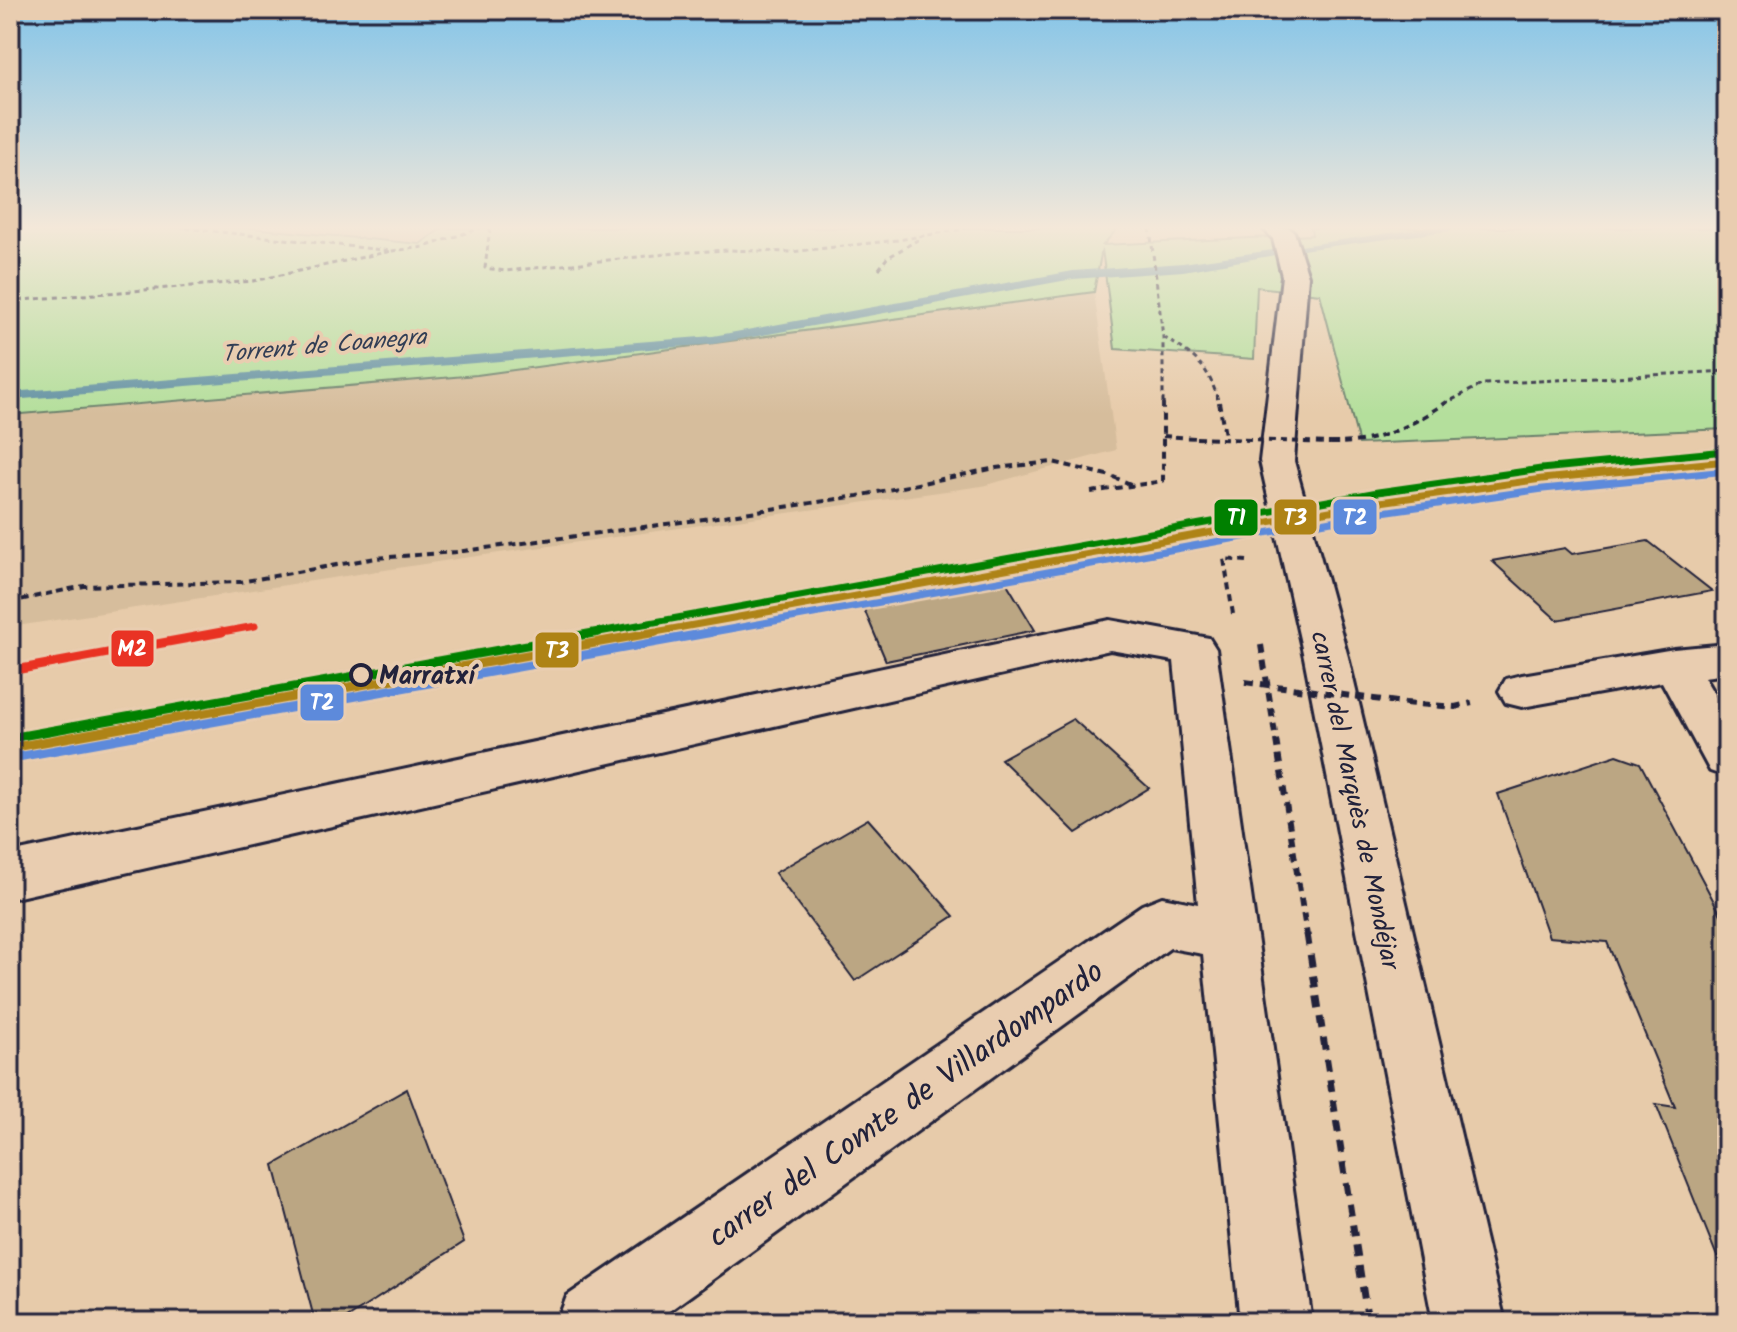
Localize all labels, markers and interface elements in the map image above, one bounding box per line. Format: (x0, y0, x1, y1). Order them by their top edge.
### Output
water label: Torrent de Coanegra (220, 318, 430, 375)
line badge: T1 (1213, 498, 1259, 537)
line badge: T3 (1273, 498, 1318, 536)
line badge: T2 (1332, 498, 1378, 536)
text: T1 (1227, 502, 1246, 537)
text: T3 (1283, 502, 1307, 537)
text: T2 (1343, 502, 1367, 537)
street label: carrer del Marquès de Mondéjar (1298, 627, 1411, 975)
line badge: M2 (110, 629, 155, 668)
line badge: T3 (534, 631, 580, 669)
text: M2 (117, 633, 147, 668)
text: T3 (545, 635, 569, 670)
place label: Marratxí (379, 656, 479, 698)
marker: Marratxí (350, 664, 372, 686)
line badge: T2 (299, 683, 345, 722)
text: T2 (310, 687, 334, 722)
street label: carrer del Comte de Villardompardo (697, 948, 1115, 1262)

